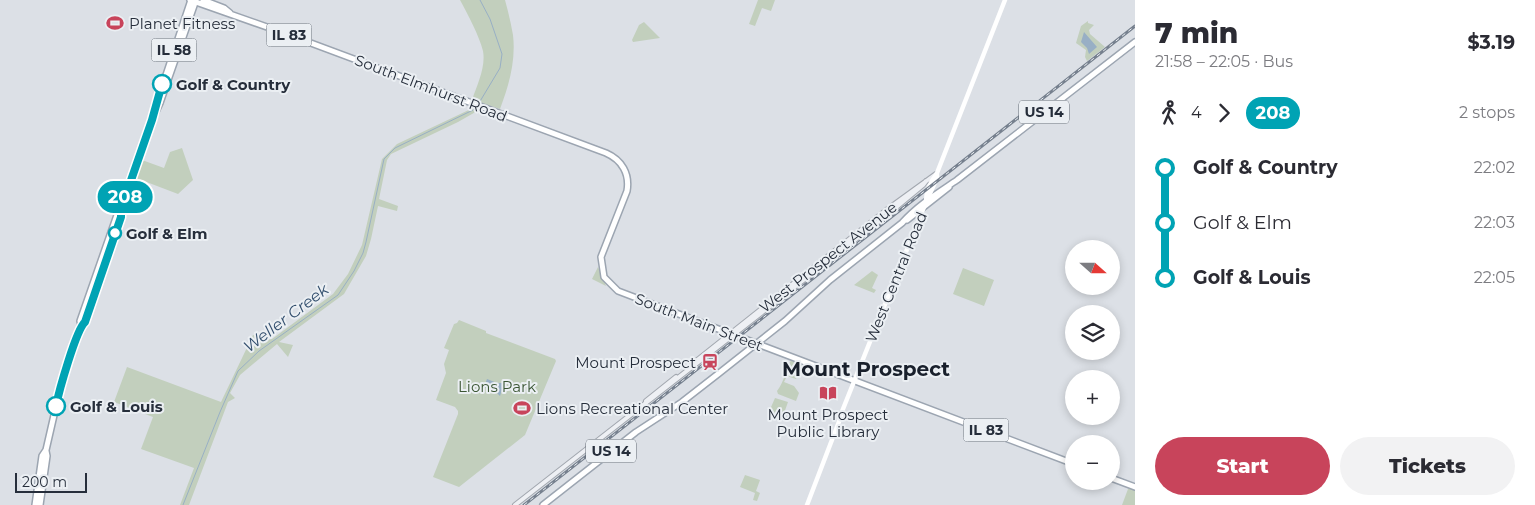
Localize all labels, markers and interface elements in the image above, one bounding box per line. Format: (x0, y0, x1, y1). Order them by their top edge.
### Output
sports icon: Planet Fitness (105, 13, 125, 33)
place label: Planet Fitness (129, 14, 235, 33)
text: 7 min (1155, 16, 1238, 50)
road number: IL 83 (266, 24, 312, 46)
text: $3.19 (1467, 31, 1515, 54)
road number: IL 58 (152, 38, 196, 62)
street label: South Elmhurst Road (352, 50, 510, 126)
text: 21:58 – 22:05 · Bus (1155, 52, 1293, 71)
marker: Golf & Country (152, 74, 172, 94)
place label: Golf & Country (176, 75, 291, 94)
icon: walk (1155, 99, 1183, 127)
icon: forward (1210, 99, 1238, 127)
road number: US 14 (1019, 100, 1069, 124)
text: 208 (1256, 102, 1290, 124)
text: 4 (1191, 103, 1202, 122)
text: 2 stops (1459, 103, 1515, 122)
text: Golf & Country (1193, 156, 1338, 179)
text: 22:02 (1474, 158, 1515, 177)
line badge: 208 (96, 181, 154, 213)
text: 208 (108, 186, 142, 208)
street label: West Prospect Avenue (755, 197, 901, 317)
street label: West Central Road (861, 209, 931, 345)
text: Golf & Elm (1193, 211, 1292, 234)
text: 22:03 (1474, 213, 1515, 232)
place label: Golf & Elm (126, 224, 207, 243)
marker: Golf & Elm (108, 226, 122, 240)
north arrow (1065, 240, 1120, 295)
map controls (1065, 240, 1120, 490)
text: Golf & Louis (1193, 266, 1310, 289)
text: 22:05 (1474, 268, 1515, 287)
water label: Weller Creek (240, 279, 334, 356)
street label: South Main Street (632, 289, 766, 355)
button: layers (1065, 305, 1120, 360)
station icon: Mount Prospect (700, 352, 720, 372)
place label: Mount Prospect (575, 353, 696, 372)
district label: Mount Prospect (782, 357, 950, 381)
button: + (1065, 370, 1120, 425)
park label: Lions Park (458, 377, 536, 396)
library icon: Mount Prospect Public Library (818, 383, 838, 403)
marker: Golf & Louis (46, 396, 66, 416)
place label: Golf & Louis (70, 397, 163, 416)
sports icon: Lions Recreational Center (512, 398, 532, 418)
place label: Lions Recreational Center (536, 399, 728, 418)
place label: Mount Prospect Public Library (768, 405, 888, 441)
road number: IL 83 (964, 418, 1008, 442)
button: − (1065, 435, 1120, 490)
button: Start (1155, 437, 1330, 495)
button: Tickets (1340, 437, 1515, 495)
road number: US 14 (586, 440, 636, 462)
scale bar (15, 470, 88, 493)
text: 200 m (22, 473, 67, 491)

